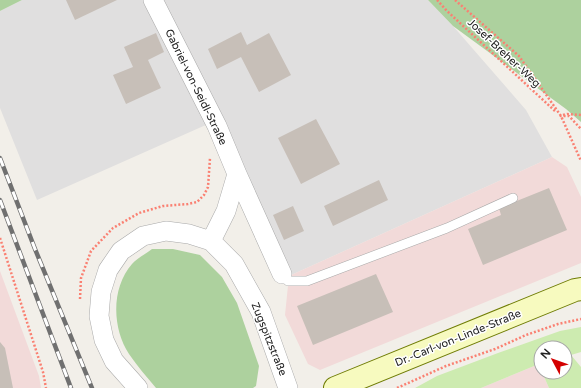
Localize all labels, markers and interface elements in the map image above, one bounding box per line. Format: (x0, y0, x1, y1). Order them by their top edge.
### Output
street label: Josef-Breher-Weg (465, 16, 543, 90)
street label: Gabriel-von-Seidl-Straße (162, 27, 230, 147)
street label: Zugspitzstraße (248, 300, 290, 378)
street label: Dr.-Carl-von-Linde-Straße (393, 307, 523, 369)
north arrow (533, 340, 573, 380)
text: N (538, 346, 554, 361)

